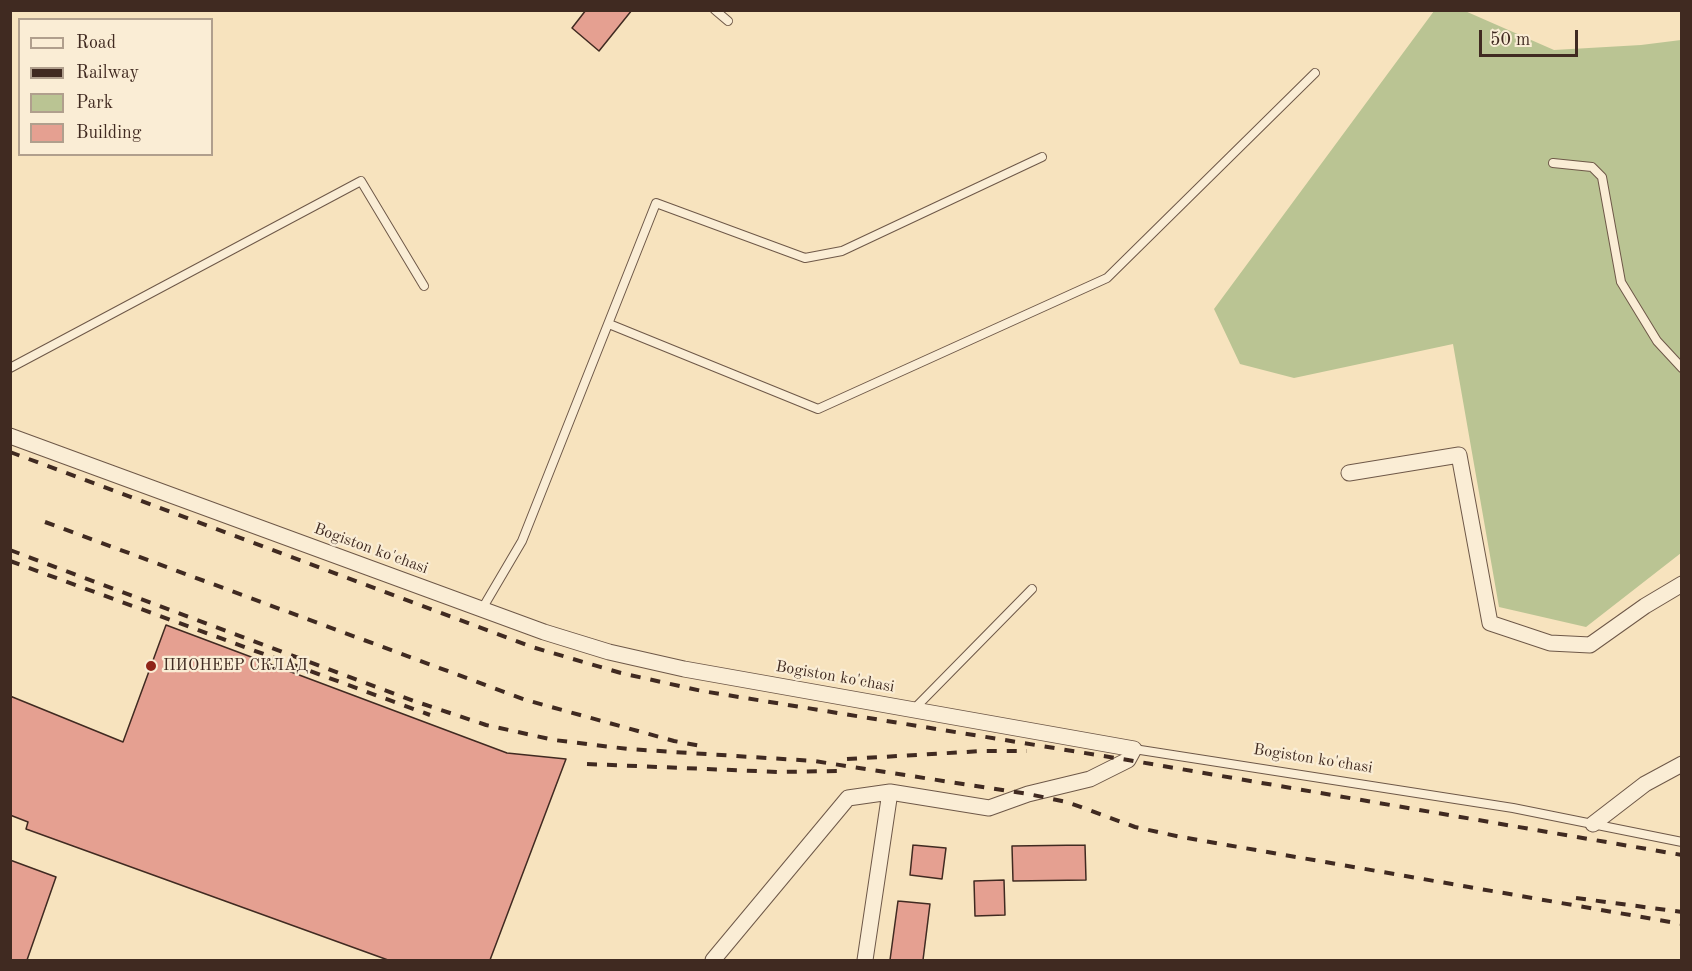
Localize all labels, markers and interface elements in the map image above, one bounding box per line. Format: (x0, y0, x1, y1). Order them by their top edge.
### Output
legend (18, 18, 213, 156)
scale bar (1482, 18, 1581, 56)
text: 50 m (1490, 31, 1530, 49)
text: Road (76, 34, 116, 52)
text: Railway (76, 64, 139, 82)
text: Park (76, 94, 113, 112)
text: Building (76, 124, 141, 142)
street label: Bogiston ko'chasi (311, 519, 431, 579)
place label: ПИОНЕЕР СКЛАД (163, 656, 308, 676)
street label: Bogiston ko'chasi (774, 657, 896, 697)
marker: ПИОНЕЕР СКЛАД (144, 659, 158, 673)
street label: Bogiston ko'chasi (1252, 740, 1374, 778)

